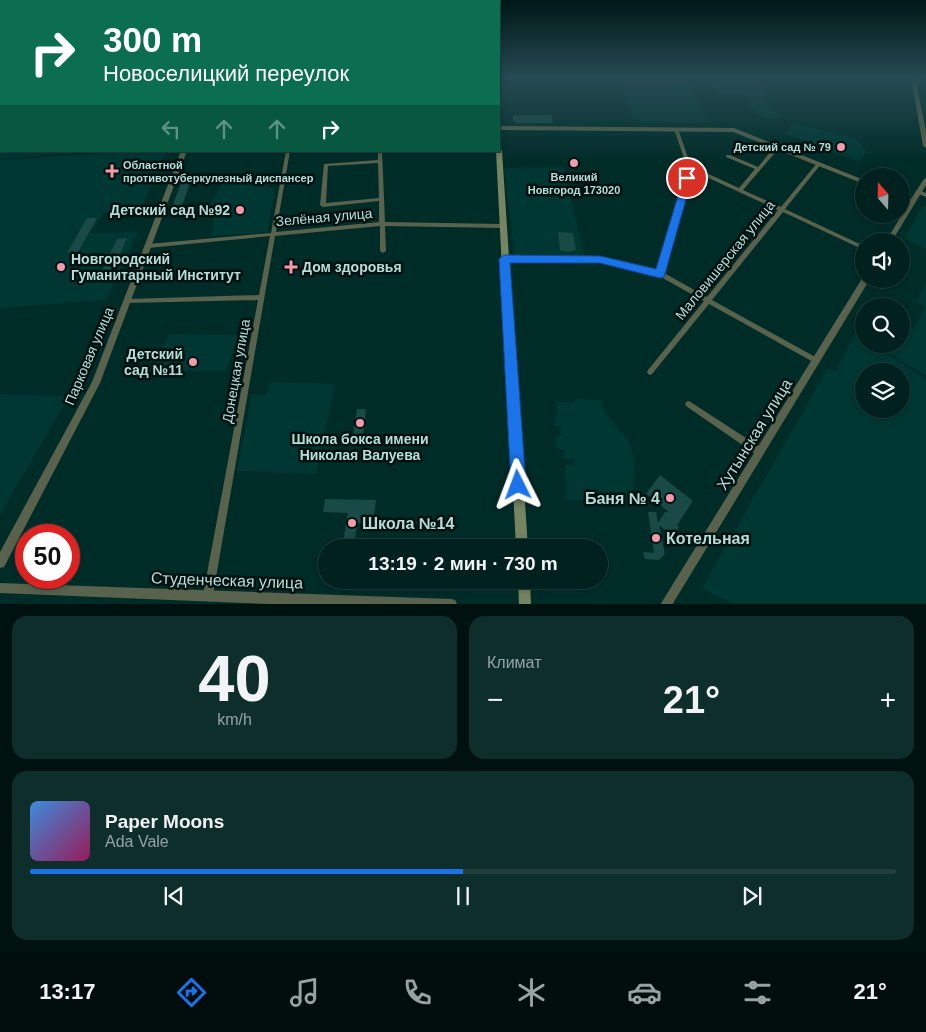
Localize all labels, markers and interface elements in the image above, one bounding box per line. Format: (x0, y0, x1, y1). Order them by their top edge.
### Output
icon: right (20, 20, 85, 85)
text: 300 m (103, 20, 202, 59)
text: Новоселицкий переулок (103, 61, 349, 86)
icon: left (157, 115, 185, 143)
icon: ahead (210, 115, 238, 143)
icon: ahead (263, 115, 291, 143)
icon: right (316, 115, 344, 143)
place label: Детский сад № 79 (734, 141, 831, 153)
marker: Детский сад № 79 (835, 141, 847, 153)
marker: Великий Новгород 173020 (568, 157, 580, 169)
pin (666, 157, 708, 199)
place label: Областной противотуберкулезный диспансер (123, 159, 314, 184)
marker: Областной противотуберкулезный диспансер (105, 164, 119, 178)
icon: arrive (673, 164, 701, 192)
north arrow (855, 168, 910, 222)
map controls (855, 168, 910, 418)
place label: Великий Новгород 173020 (528, 171, 620, 196)
street label: Маловишерская улица (672, 197, 778, 323)
place label: Детский сад №92 (110, 202, 230, 218)
marker: Детский сад №92 (234, 204, 246, 216)
street label: Зелёная улица (275, 205, 373, 229)
button: sound (855, 233, 910, 288)
place label: Новгородский Гуманитарный Институт (71, 251, 241, 283)
place label: Дом здоровья (302, 259, 402, 275)
marker: Дом здоровья (284, 260, 298, 274)
marker: Новгородский Гуманитарный Институт (55, 261, 67, 273)
button: search (855, 298, 910, 353)
street label: Парковая улица (61, 304, 117, 407)
street label: Донецкая улица (219, 318, 253, 424)
place label: Детский сад №11 (124, 346, 183, 378)
marker: Детский сад №11 (187, 356, 199, 368)
button: layers (855, 363, 910, 418)
street label: Хутынская улица (713, 376, 795, 493)
marker: Школа бокса имени Николая Валуева (354, 417, 366, 429)
place label: Школа бокса имени Николая Валуева (291, 431, 429, 463)
position arrow (491, 458, 543, 510)
place label: Баня № 4 (585, 490, 660, 507)
marker: Баня № 4 (664, 492, 676, 504)
place label: Школа №14 (362, 515, 454, 532)
marker: Школа №14 (346, 517, 358, 529)
speed limit sign: 50 (15, 524, 80, 589)
place label: Котельная (666, 530, 750, 547)
marker: Котельная (650, 532, 662, 544)
text: 13:19 · 2 мин · 730 m (368, 553, 558, 574)
street label: Студенческая улица (151, 569, 303, 592)
text: 40 (198, 642, 271, 715)
text: Климат (487, 654, 541, 671)
text: 21° (663, 679, 720, 721)
text: − (487, 684, 503, 715)
text: + (880, 684, 896, 715)
text: km/h (217, 711, 252, 728)
text: Paper Moons (105, 811, 224, 832)
text: Ada Vale (105, 833, 169, 850)
icon: previous (160, 882, 188, 910)
icon: pause (449, 882, 477, 910)
icon: next (738, 882, 766, 910)
icon: directions (174, 975, 209, 1010)
icon: music (287, 975, 322, 1010)
icon: phone (400, 975, 435, 1010)
icon: climate (514, 975, 549, 1010)
icon: car (627, 975, 662, 1010)
icon: filters (740, 975, 775, 1010)
text: 13:17 (39, 979, 95, 1004)
text: 21° (854, 979, 887, 1004)

